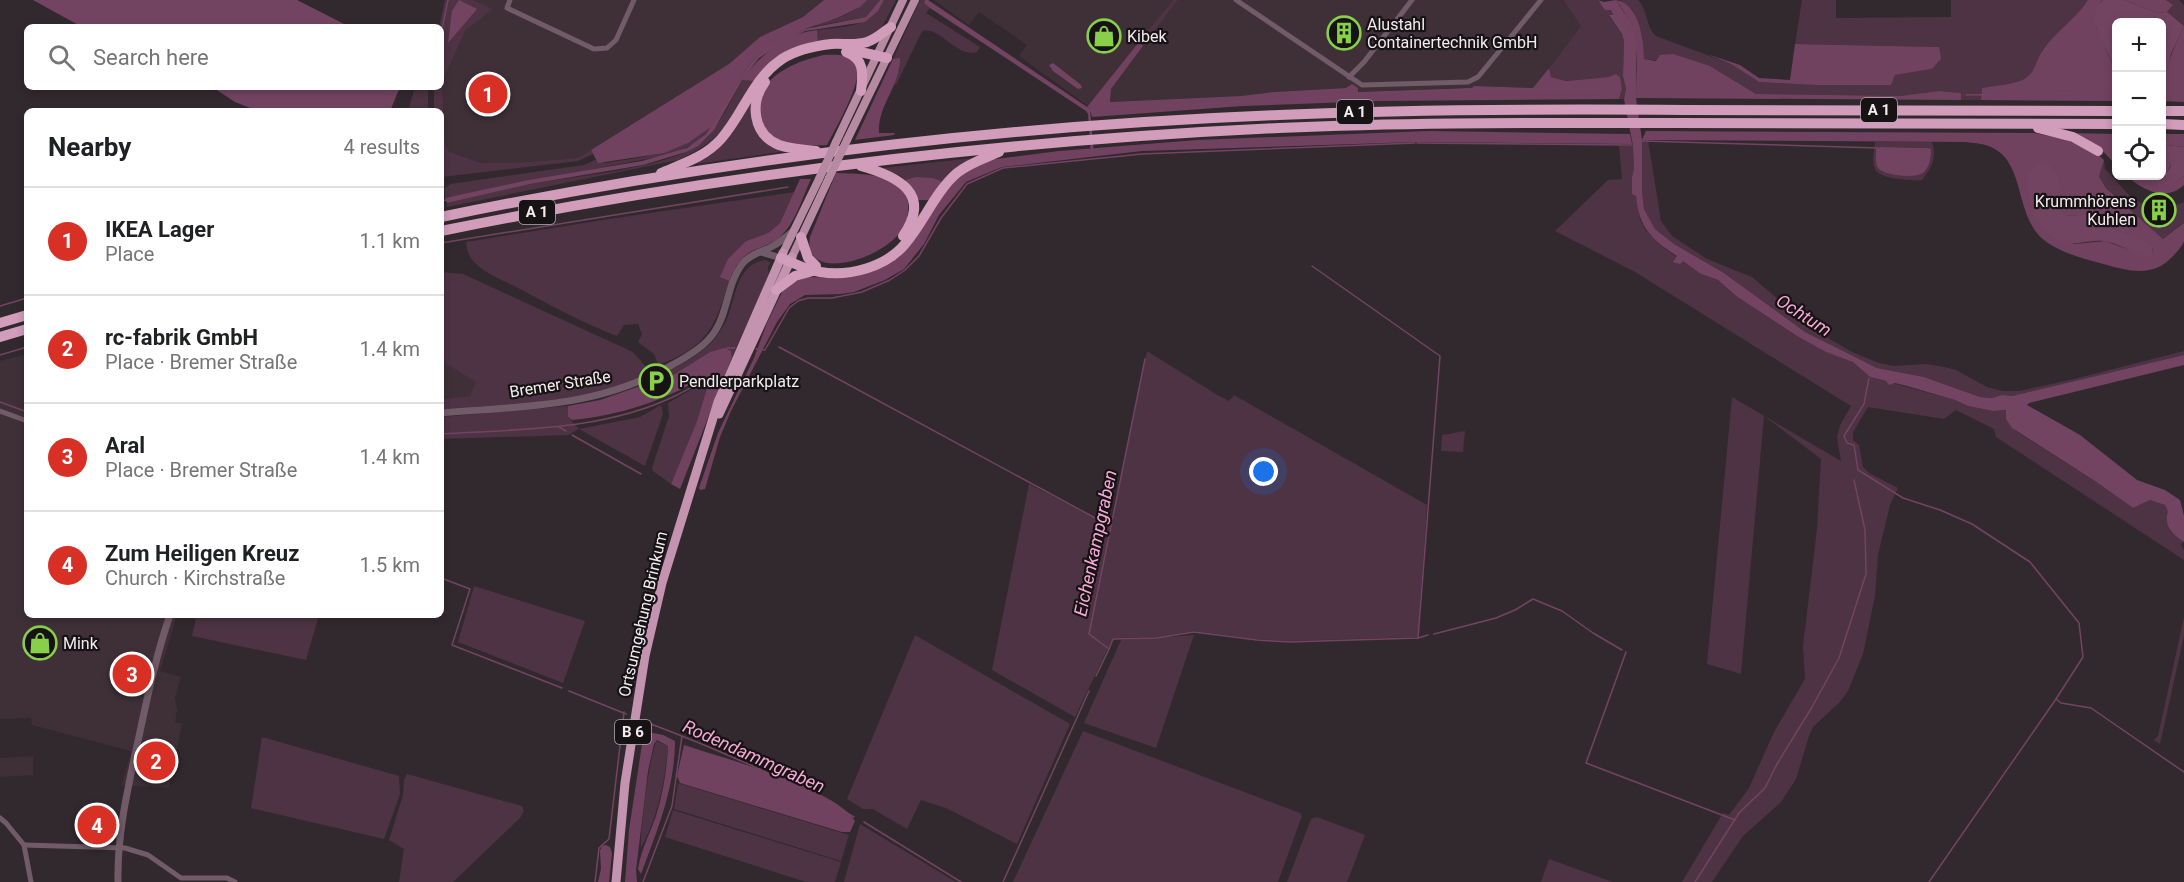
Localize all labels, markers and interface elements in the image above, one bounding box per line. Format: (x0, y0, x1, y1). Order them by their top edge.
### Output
building icon: Alustahl Containertechnik GmbH (1326, 15, 1362, 51)
place label: Alustahl Containertechnik GmbH (1367, 15, 1537, 52)
shop icon: Kibek (1086, 18, 1122, 54)
map controls (2112, 18, 2166, 180)
button: + (2112, 18, 2166, 72)
search box (24, 24, 444, 90)
place label: Kibek (1127, 27, 1167, 46)
icon: search (45, 41, 78, 74)
text: Search here (93, 45, 209, 70)
pin: 1 (468, 72, 508, 116)
button: − (2112, 72, 2166, 126)
road number: A 1 (1861, 98, 1897, 122)
road number: A 1 (1337, 100, 1373, 124)
button: locate (2112, 126, 2166, 180)
text: Nearby (48, 132, 131, 162)
text: 4 results (344, 135, 420, 159)
place label: Krummhörens Kuhlen (2035, 192, 2136, 229)
building icon: Krummhörens Kuhlen (2141, 192, 2177, 228)
road number: A 1 (519, 200, 555, 224)
text: IKEA Lager (105, 217, 214, 242)
text: 1 (62, 229, 73, 253)
text: 1.1 km (360, 229, 420, 253)
text: Place (105, 242, 154, 266)
water label: Ochtum (1773, 289, 1835, 341)
text: rc-fabrik GmbH (105, 325, 258, 350)
text: 2 (62, 337, 73, 361)
text: 1.4 km (360, 337, 420, 361)
text: Place · Bremer Straße (105, 350, 297, 374)
parking icon: Pendlerparkplatz (638, 363, 674, 399)
street label: Bremer Straße (508, 367, 612, 401)
place label: Pendlerparkplatz (679, 372, 799, 391)
text: Aral (105, 433, 145, 458)
text: 3 (62, 445, 73, 469)
text: 1.4 km (360, 445, 420, 469)
your location (1249, 457, 1278, 486)
text: Place · Bremer Straße (105, 458, 297, 482)
water label: Eichenkampgraben (1069, 468, 1121, 618)
street label: Ortsumgehung Brinkum (615, 529, 671, 699)
text: Zum Heiligen Kreuz (105, 541, 299, 566)
text: 4 (62, 553, 73, 577)
text: 1.5 km (360, 553, 420, 577)
text: Church · Kirchstraße (105, 566, 285, 590)
shop icon: Mink (22, 625, 58, 661)
place label: Mink (63, 634, 99, 653)
pin: 3 (112, 652, 152, 696)
water label: Rodendammgraben (680, 715, 828, 797)
road number: B 6 (615, 720, 651, 744)
pin: 2 (136, 738, 176, 783)
pin: 4 (78, 802, 116, 848)

